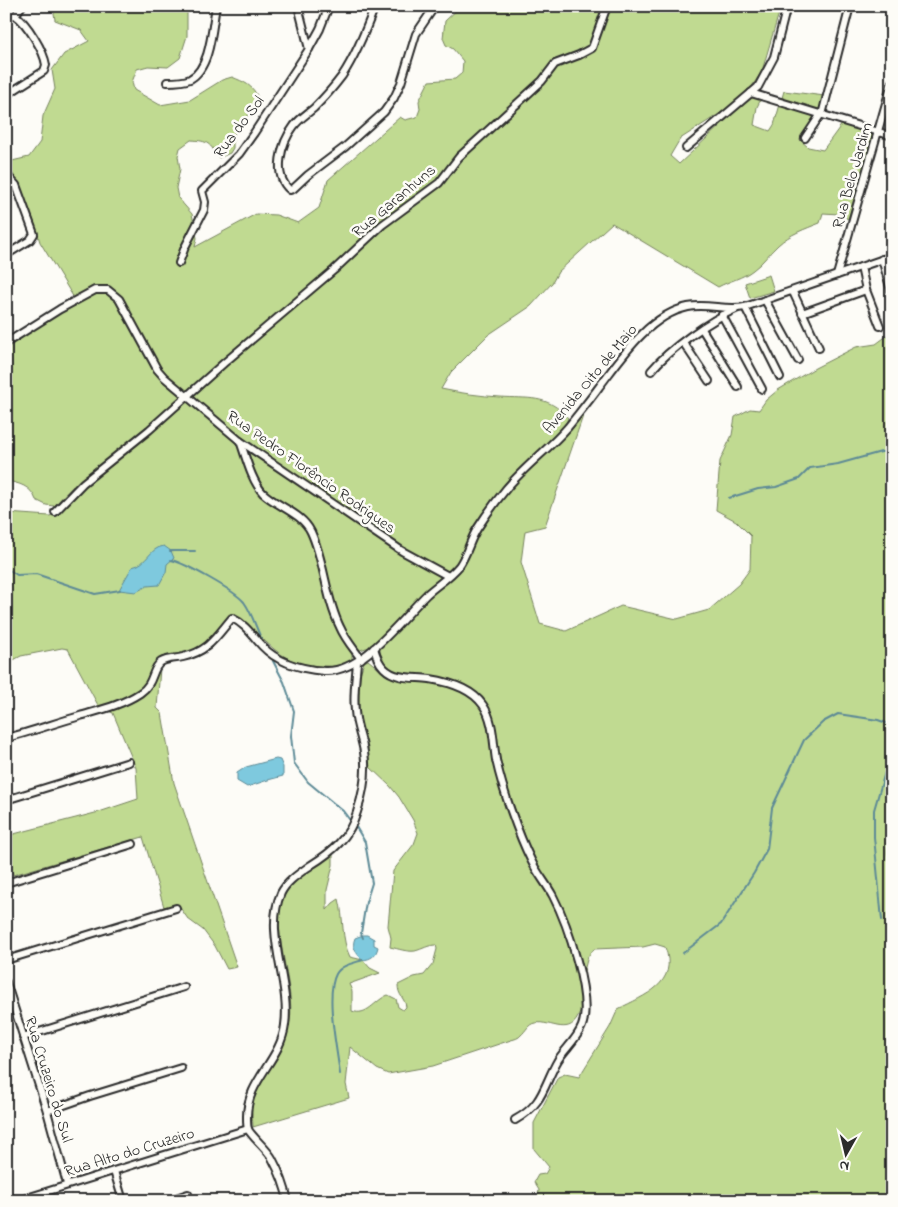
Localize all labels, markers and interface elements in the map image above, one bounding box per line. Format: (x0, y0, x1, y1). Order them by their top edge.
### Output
street label: Rua do Sol (208, 91, 271, 163)
street label: Rua Belo Jardim (826, 120, 880, 231)
street label: Rua Garanhuns (347, 159, 442, 244)
street label: Avenida Oito de Maio (537, 319, 644, 439)
street label: Rua Pedro Florêncio Rodrigues (221, 405, 400, 540)
street label: Rua Cruzeiro do Sul (17, 1014, 79, 1146)
street label: Rua Alto do Cruzeiro (62, 1122, 198, 1184)
north arrow (820, 1130, 870, 1180)
text: N (838, 1154, 851, 1176)

